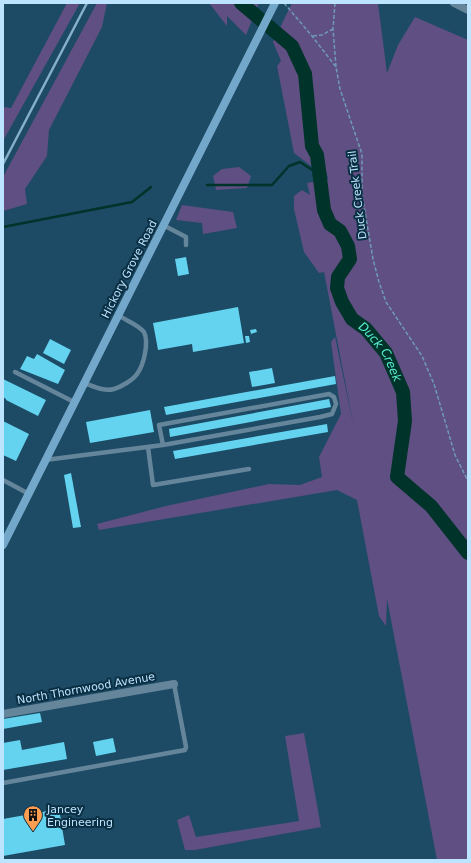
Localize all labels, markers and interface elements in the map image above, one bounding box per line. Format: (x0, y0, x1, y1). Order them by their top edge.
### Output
street label: Duck Creek Trail (346, 150, 369, 240)
street label: Hickory Grove Road (99, 218, 160, 321)
water label: Duck Creek (356, 319, 405, 385)
street label: North Thornwood Avenue (16, 670, 156, 707)
place label: Jancey Engineering (46, 803, 113, 829)
building icon: Jancey Engineering (22, 804, 44, 832)

